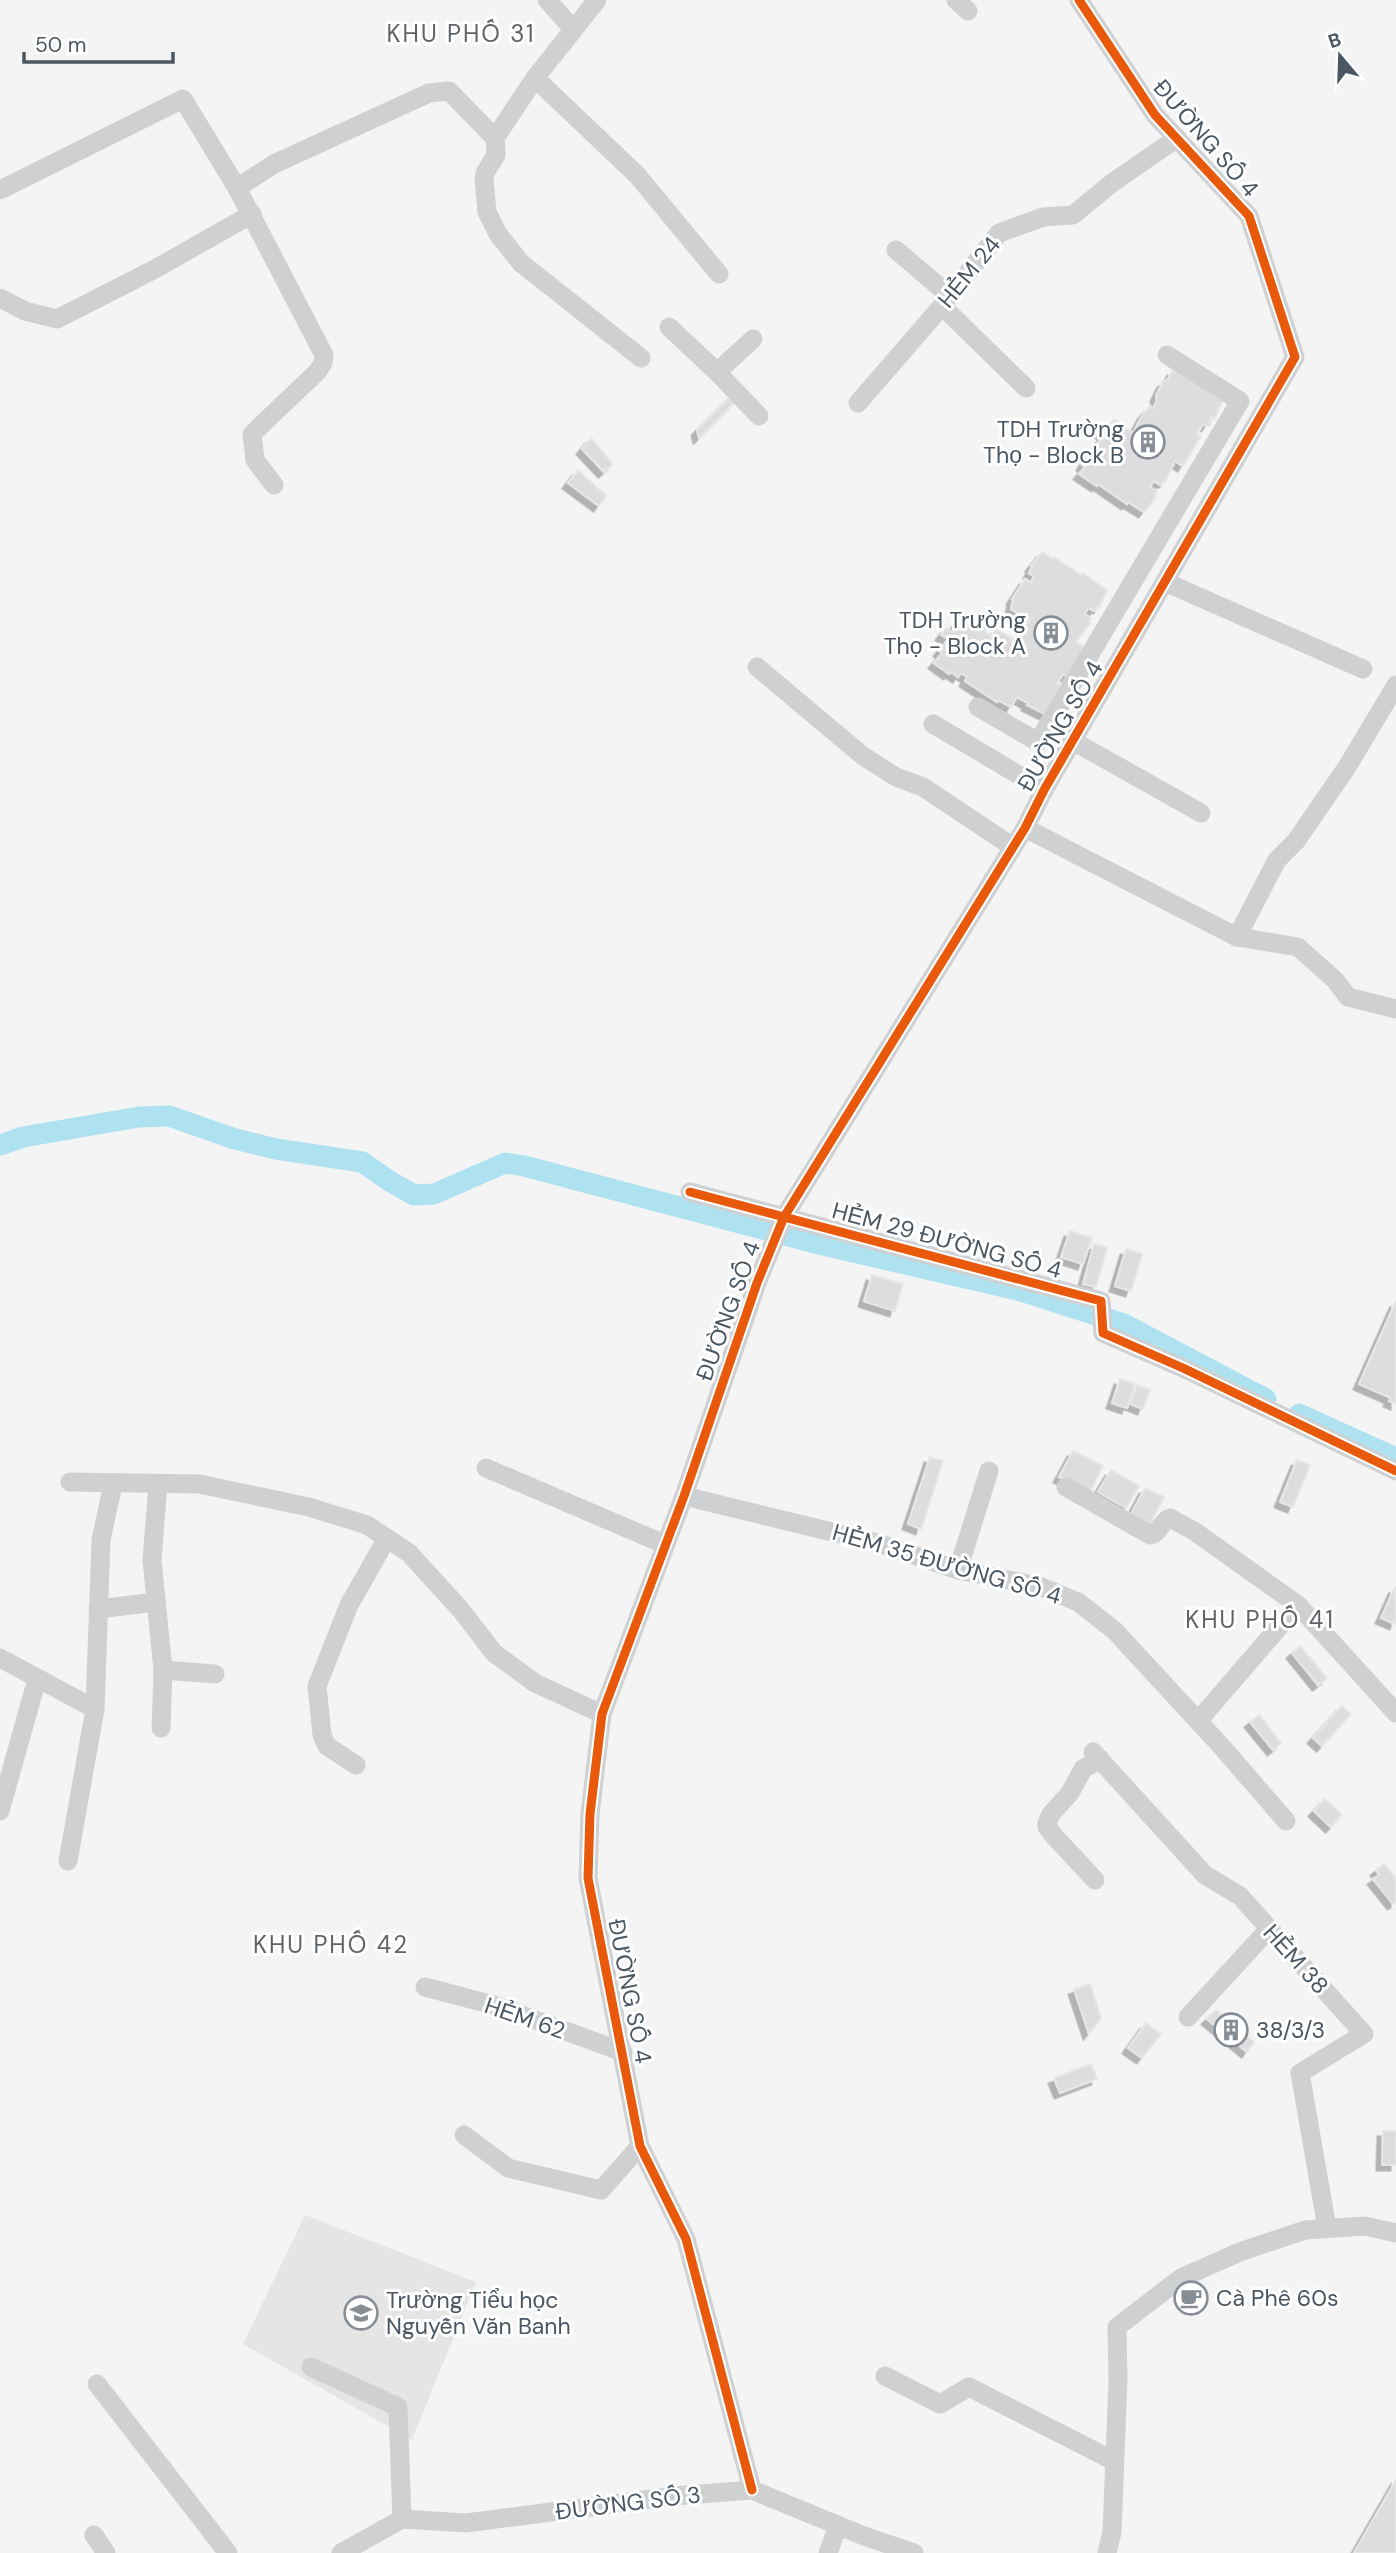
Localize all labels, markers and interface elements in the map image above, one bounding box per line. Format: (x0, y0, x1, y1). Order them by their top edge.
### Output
district label: KHU PHỐ 31 (387, 18, 535, 49)
scale bar (24, 21, 173, 65)
north arrow (1305, 21, 1375, 91)
text: B (1325, 27, 1344, 54)
text: 50 m (35, 31, 86, 59)
street label: ĐƯỜNG SỐ 4 (1147, 73, 1265, 203)
street label: HẺM 24 (931, 230, 1007, 314)
place label: TDH Trường Thọ - Block B (983, 414, 1124, 470)
building icon: TDH Trường Thọ - Block B (1129, 423, 1167, 461)
place label: TDH Trường Thọ - Block A (884, 605, 1026, 661)
building icon: TDH Trường Thọ - Block A (1032, 614, 1070, 652)
street label: ĐƯỜNG SỐ 4 (1010, 655, 1110, 797)
street label: HẺM 29 ĐƯỜNG SỐ 4 (829, 1195, 1065, 1285)
street label: ĐƯỜNG SỐ 4 (689, 1237, 767, 1385)
street label: HẺM 35 ĐƯỜNG SỐ 4 (829, 1517, 1065, 1611)
district label: KHU PHỐ 41 (1185, 1604, 1335, 1635)
street label: ĐƯỜNG SỐ 4 (601, 1916, 659, 2066)
street label: HẺM 38 (1257, 1918, 1335, 2000)
district label: KHU PHỐ 42 (253, 1929, 409, 1960)
street label: HẺM 62 (481, 1990, 569, 2046)
building icon: 38/3/3 (1212, 2011, 1250, 2049)
place label: 38/3/3 (1256, 2015, 1325, 2045)
cafe icon: Cà Phê 60s (1172, 2279, 1210, 2317)
place label: Cà Phê 60s (1216, 2283, 1339, 2313)
place label: Trường Tiểu học Nguyễn Văn Banh (386, 2285, 571, 2341)
school or university icon: Trường Tiểu học Nguyễn Văn Banh (342, 2294, 380, 2332)
street label: ĐƯỜNG SỐ 3 (554, 2479, 702, 2527)

